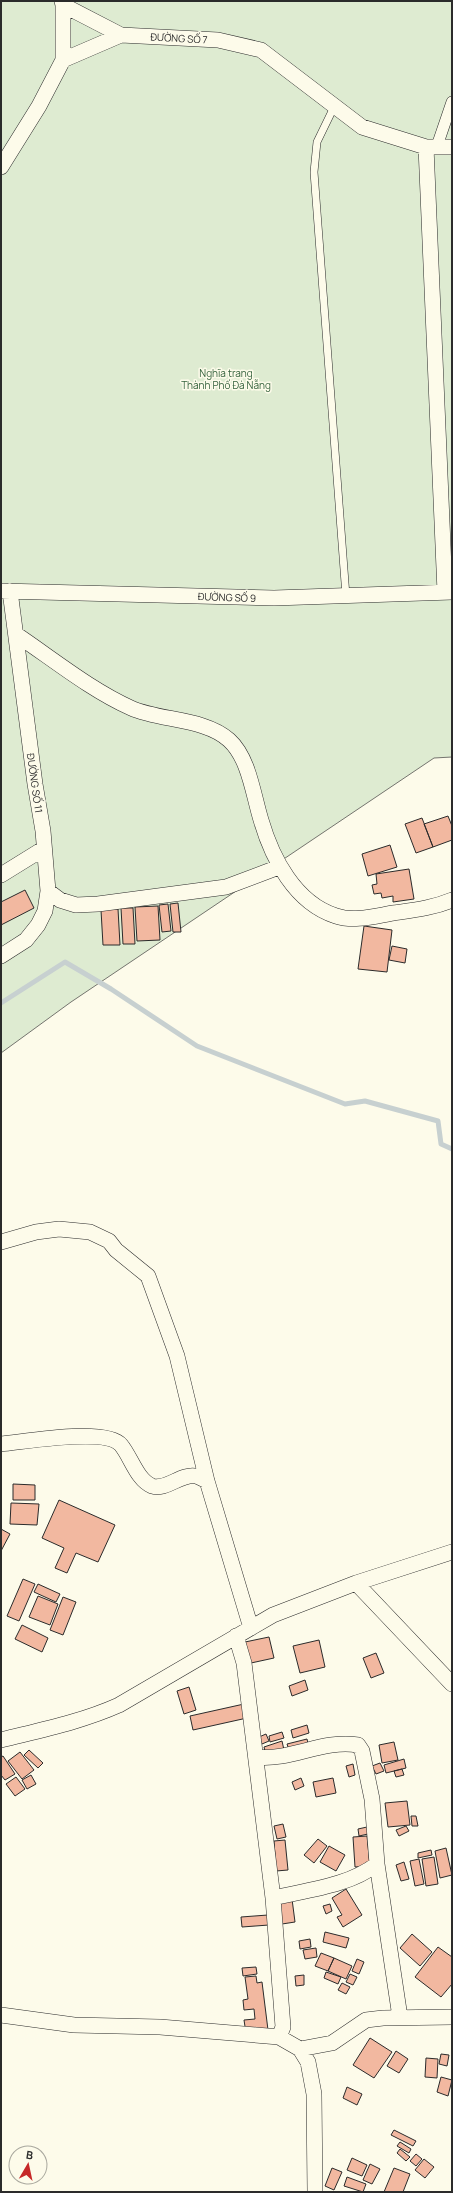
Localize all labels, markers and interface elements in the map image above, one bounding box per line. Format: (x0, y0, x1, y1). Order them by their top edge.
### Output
street label: ĐƯỜNG SỐ 7 (150, 29, 208, 46)
park label: Nghĩa trang Thành Phố Đà Nẵng (181, 366, 271, 392)
street label: ĐƯỜNG SỐ 9 (198, 588, 256, 605)
street label: ĐƯỜNG SỐ 11 (24, 752, 47, 814)
north arrow (8, 2145, 48, 2185)
text: B (25, 2147, 34, 2163)

